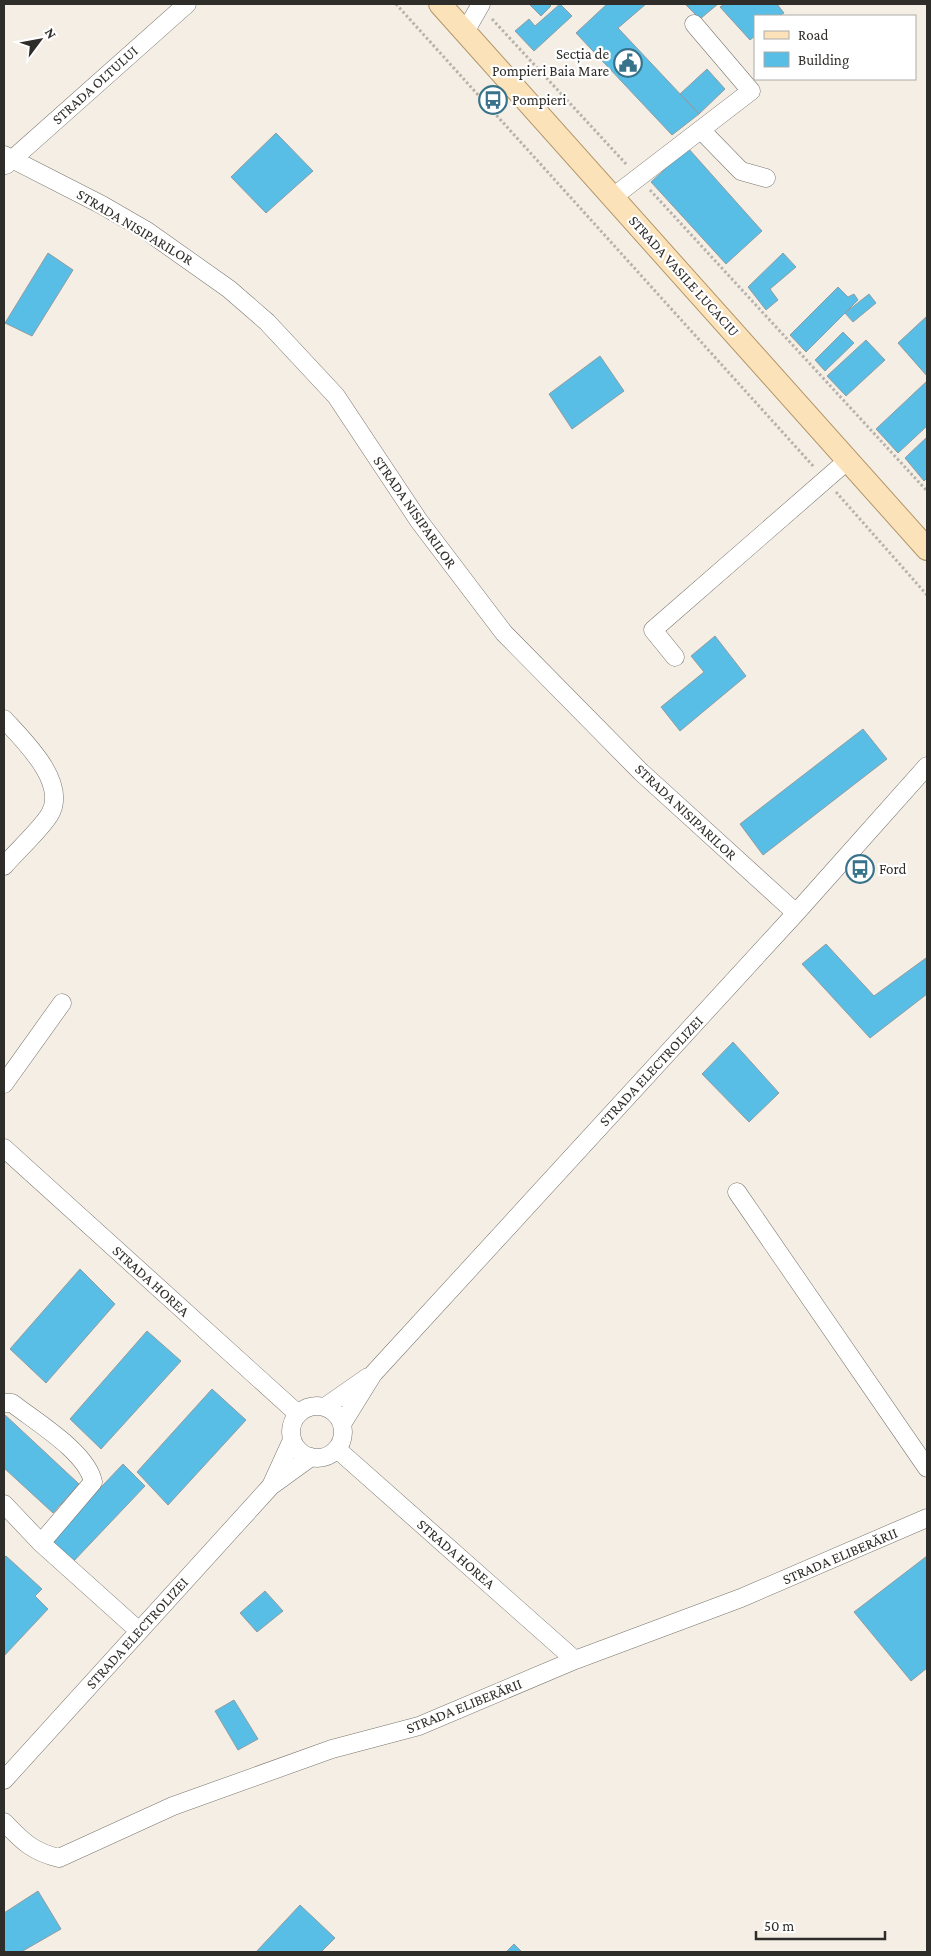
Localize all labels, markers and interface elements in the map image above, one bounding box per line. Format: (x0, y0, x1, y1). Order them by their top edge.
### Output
north arrow (15, 15, 65, 65)
legend (754, 15, 916, 80)
text: N (42, 25, 61, 42)
text: Road (798, 27, 829, 43)
street label: STRADA OLTULUI (49, 43, 141, 127)
place label: Secția de Pompieri Baia Mare (492, 46, 609, 80)
public building icon: Secția de Pompieri Baia Mare (613, 48, 643, 78)
text: Building (798, 52, 849, 69)
bus stop icon: Pompieri (478, 85, 508, 115)
place label: Pompieri (512, 92, 566, 109)
street label: STRADA NISIPARILOR (74, 186, 197, 268)
street label: STRADA VASILE LUCACIU (626, 212, 743, 340)
street label: STRADA NISIPARILOR (370, 453, 460, 572)
street label: STRADA NISIPARILOR (632, 761, 741, 864)
bus stop icon: Ford (845, 854, 875, 884)
place label: Ford (879, 861, 907, 877)
street label: STRADA ELECTROLIZEI (596, 1013, 706, 1129)
street label: STRADA HOREA (109, 1242, 193, 1320)
street label: STRADA HOREA (414, 1516, 498, 1592)
street label: STRADA ELIBERĂRII (780, 1525, 900, 1587)
street label: STRADA ELECTROLIZEI (83, 1574, 191, 1692)
street label: STRADA ELIBERĂRII (404, 1676, 524, 1736)
scale bar (756, 1908, 885, 1940)
text: 50 m (764, 1918, 794, 1934)

